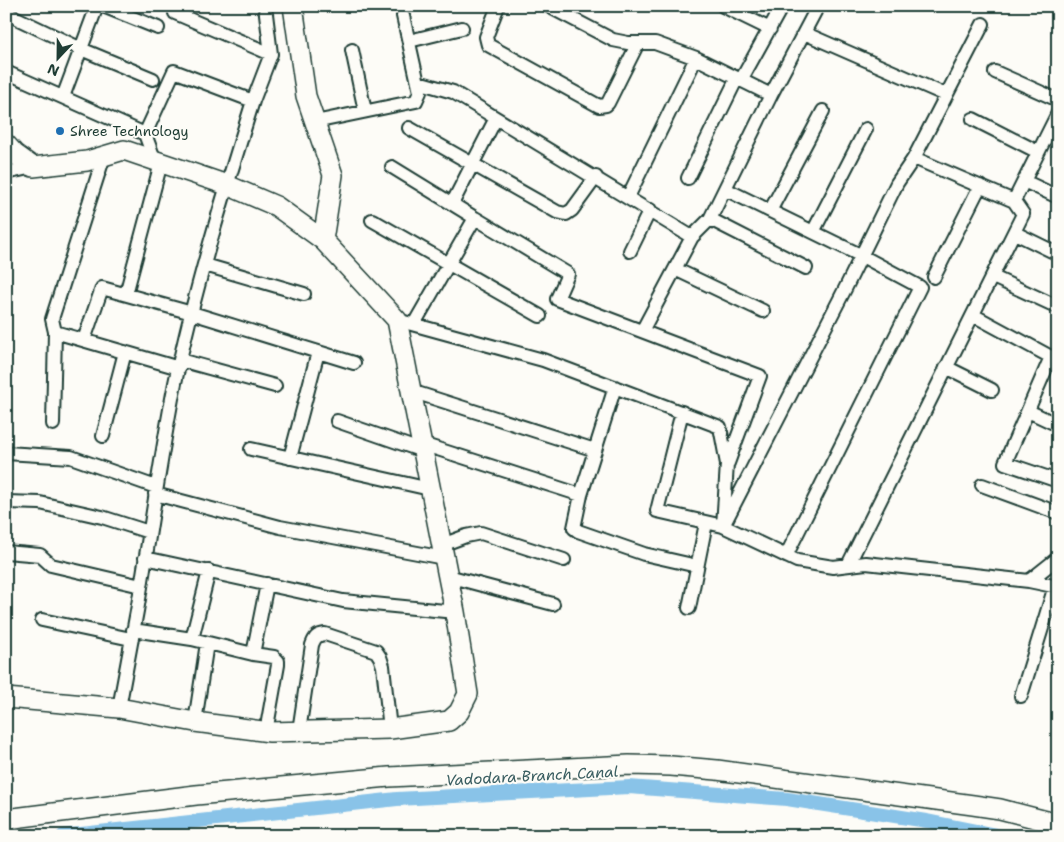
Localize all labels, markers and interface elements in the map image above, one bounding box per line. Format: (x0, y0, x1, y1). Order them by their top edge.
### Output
north arrow (32, 32, 82, 82)
text: N (45, 60, 62, 80)
place label: Shree Technology (70, 122, 189, 140)
marker: Shree Technology (54, 125, 66, 137)
water label: Vadodara Branch Canal (445, 761, 619, 791)

